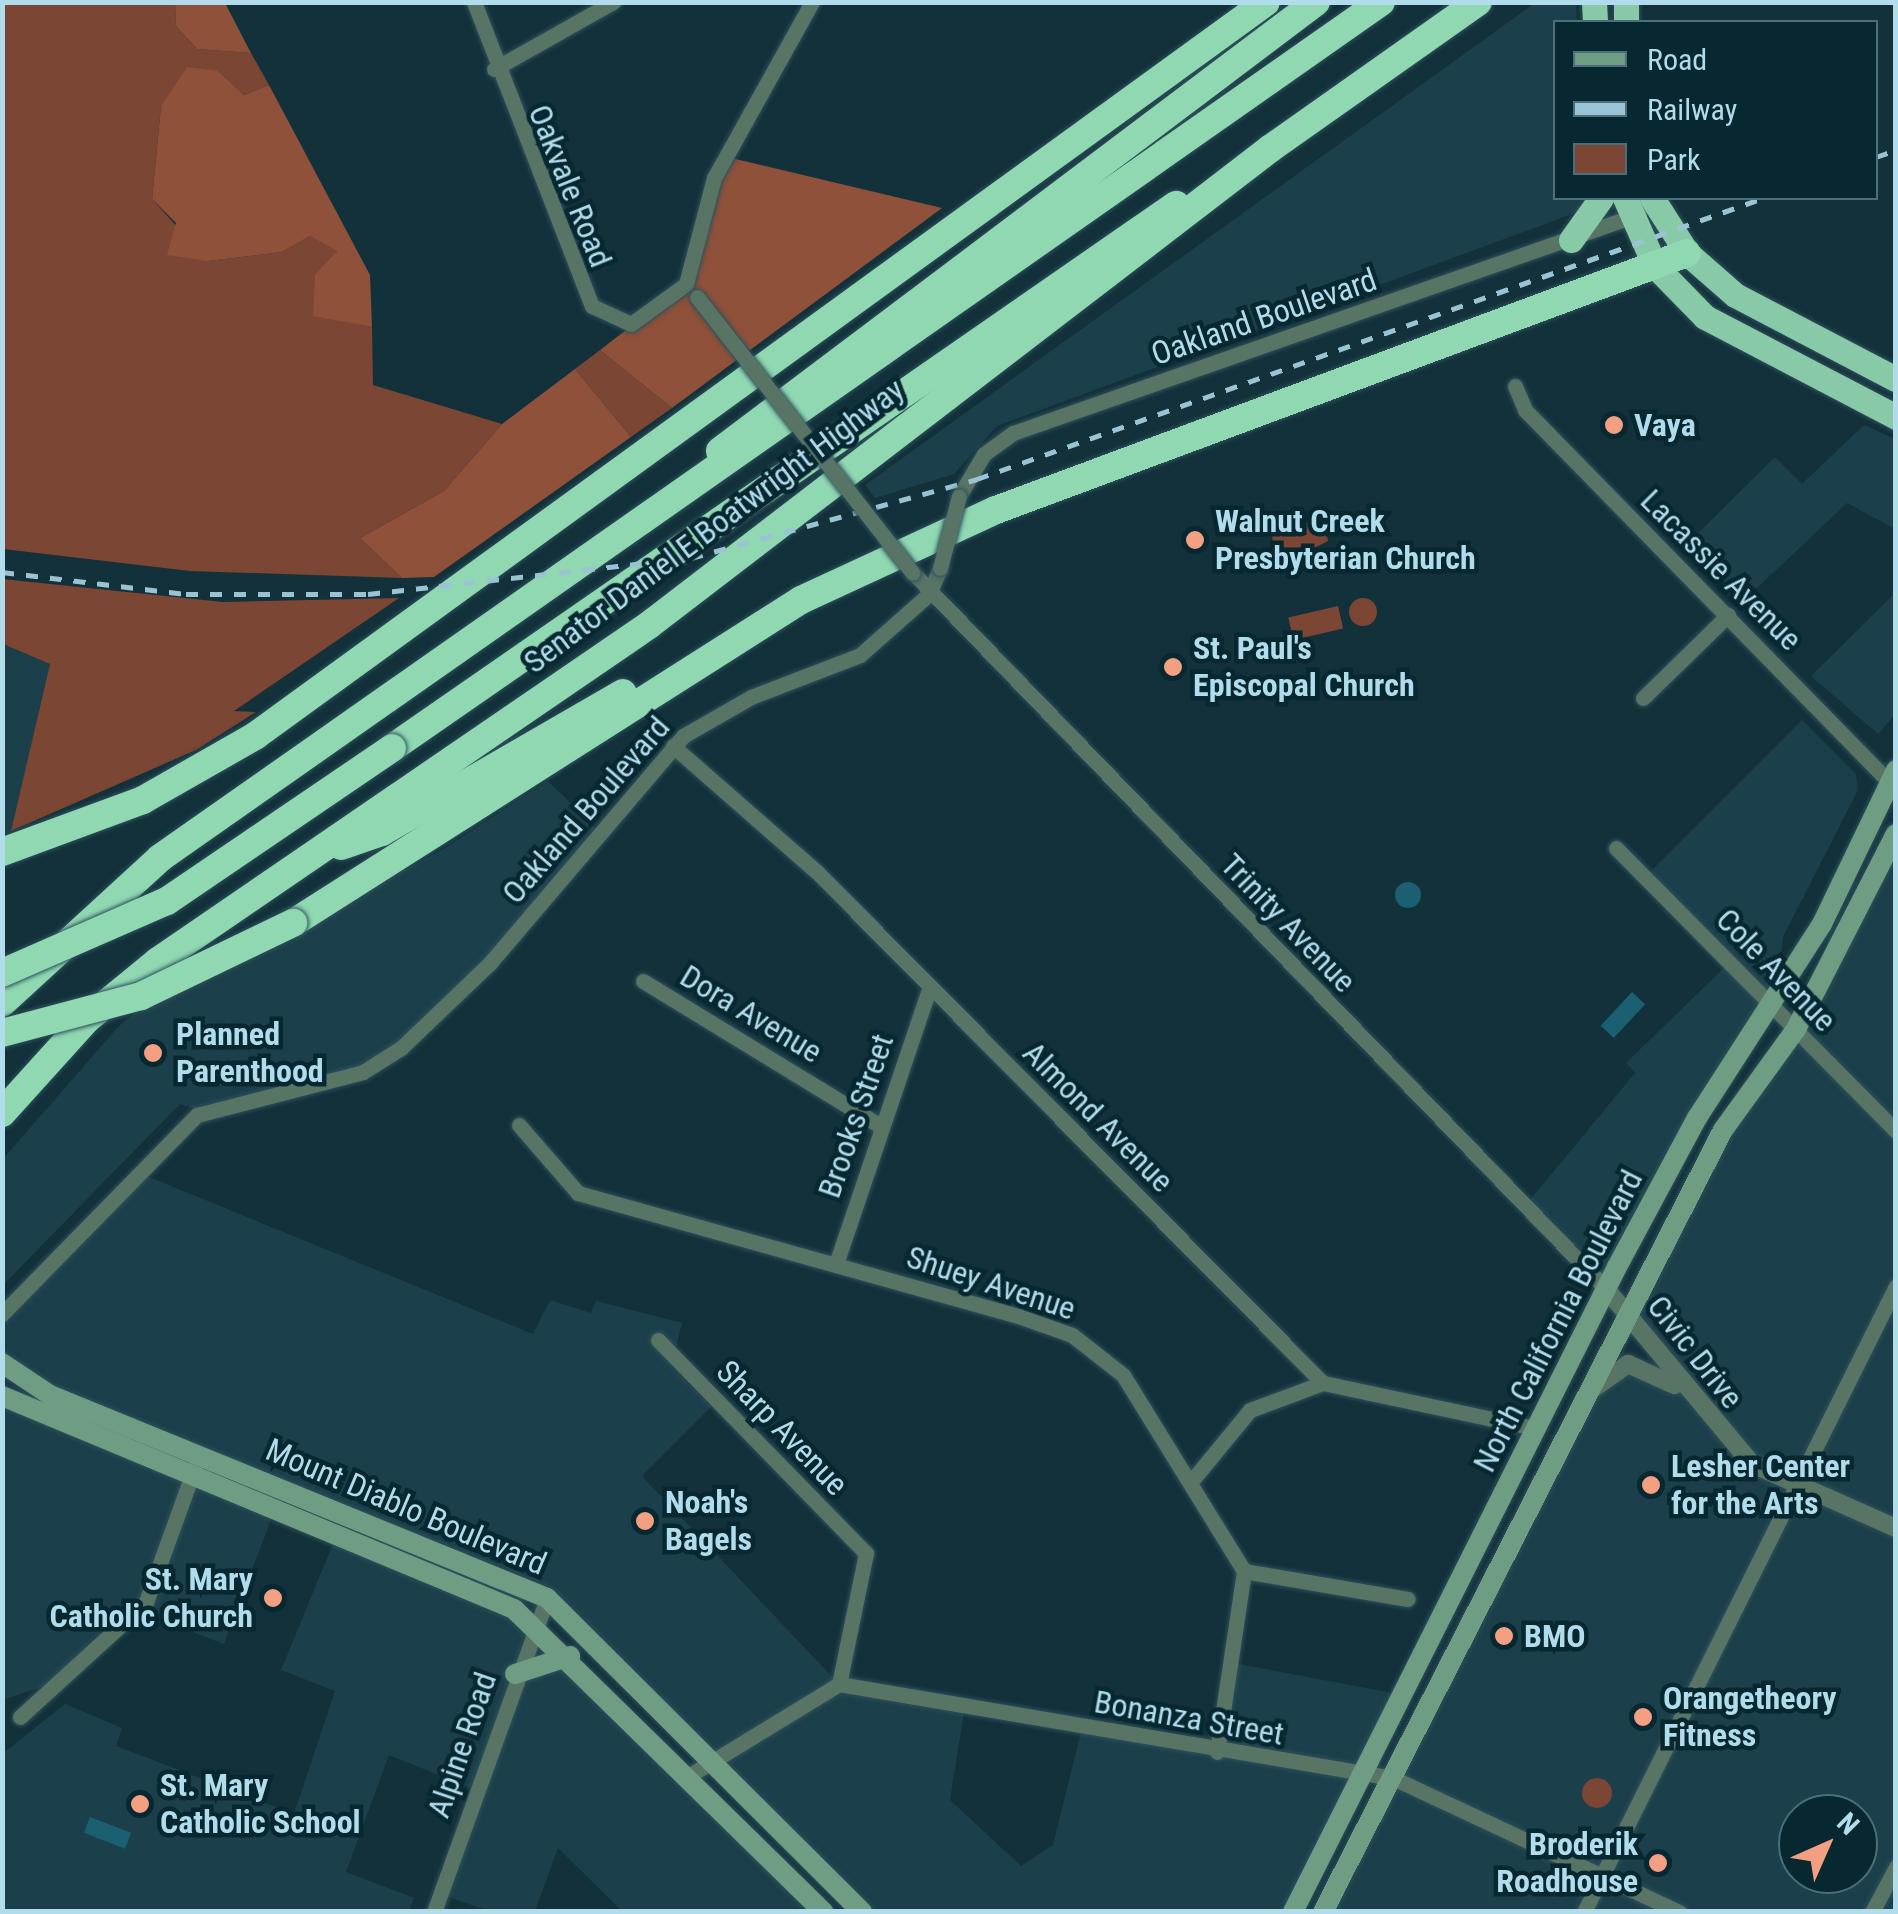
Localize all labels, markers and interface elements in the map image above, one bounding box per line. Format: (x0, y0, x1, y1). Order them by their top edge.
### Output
legend (1553, 20, 1878, 200)
text: Road (1647, 42, 1707, 77)
text: Railway (1647, 92, 1737, 127)
street label: Oakvale Road (520, 99, 620, 273)
text: Park (1647, 142, 1701, 177)
street label: Oakland Boulevard (1146, 260, 1382, 374)
street label: Senator Daniel E Boatwright Highway (516, 370, 912, 682)
place label: Vaya (1634, 406, 1696, 444)
marker: Vaya (1603, 414, 1625, 436)
street label: Lacassie Avenue (1633, 482, 1809, 658)
place label: Walnut Creek Presbyterian Church (1215, 503, 1476, 578)
marker: Walnut Creek Presbyterian Church (1184, 529, 1206, 551)
place label: St. Paul's Episcopal Church (1193, 630, 1415, 705)
marker: St. Paul's Episcopal Church (1162, 656, 1184, 678)
street label: Oakland Boulevard (494, 708, 678, 912)
street label: Trinity Avenue (1212, 846, 1364, 1000)
street label: Cole Avenue (1708, 901, 1844, 1039)
street label: Dora Avenue (673, 957, 829, 1071)
place label: Planned Parenthood (176, 1016, 324, 1091)
street label: Brooks Street (810, 1029, 902, 1203)
street label: Almond Avenue (1015, 1034, 1181, 1200)
marker: Planned Parenthood (140, 1040, 166, 1066)
street label: North California Boulevard (1465, 1164, 1651, 1478)
street label: Shuey Avenue (902, 1238, 1080, 1328)
street label: Civic Drive (1639, 1288, 1751, 1416)
street label: Sharp Avenue (708, 1353, 856, 1503)
street label: Mount Diablo Boulevard (260, 1431, 552, 1583)
place label: Lesher Center for the Arts (1671, 1448, 1850, 1523)
marker: Lesher Center for the Arts (1640, 1474, 1662, 1496)
place label: Noah's Bagels (665, 1484, 752, 1559)
marker: Noah's Bagels (634, 1510, 656, 1532)
place label: St. Mary Catholic Church (49, 1561, 253, 1636)
marker: St. Mary Catholic Church (262, 1587, 284, 1609)
place label: BMO (1524, 1617, 1586, 1655)
marker: BMO (1493, 1625, 1515, 1647)
street label: Alpine Road (419, 1667, 505, 1823)
place label: Orangetheory Fitness (1663, 1680, 1837, 1755)
street label: Bonanza Street (1091, 1682, 1287, 1754)
marker: Orangetheory Fitness (1632, 1706, 1654, 1728)
place label: St. Mary Catholic School (160, 1767, 361, 1842)
marker: St. Mary Catholic School (129, 1793, 151, 1815)
north arrow (1778, 1794, 1878, 1894)
text: N (1830, 1806, 1866, 1842)
place label: Broderik Roadhouse (1496, 1826, 1638, 1901)
marker: Broderik Roadhouse (1647, 1852, 1669, 1874)

